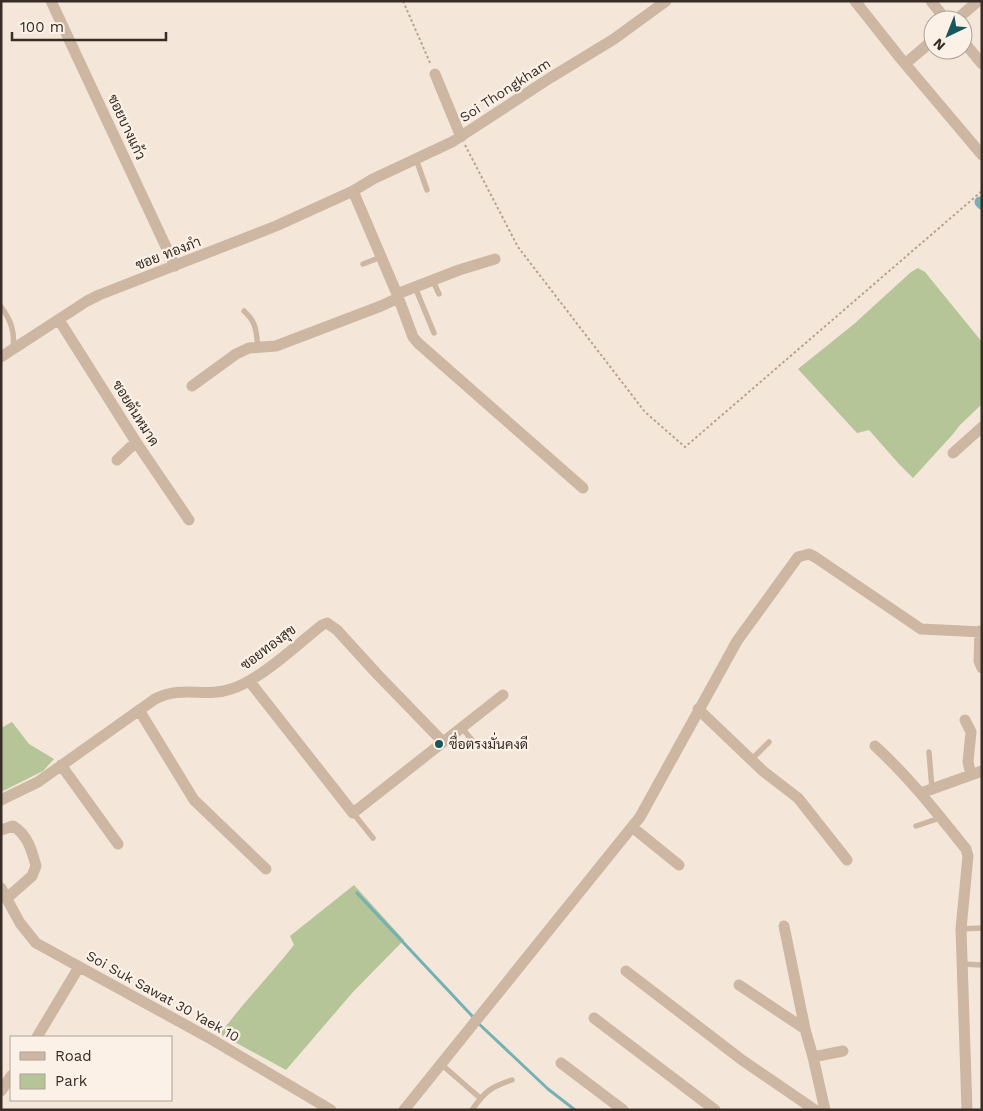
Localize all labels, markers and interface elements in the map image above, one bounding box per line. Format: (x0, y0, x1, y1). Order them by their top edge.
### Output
scale bar (12, 10, 166, 42)
north arrow (923, 10, 973, 60)
text: 100 m (20, 18, 64, 36)
text: N (930, 35, 948, 54)
street label: Soi Thongkham (457, 55, 553, 125)
street label: ซอยบางแก้ว (105, 91, 150, 162)
street label: ซอย ทองภํา (133, 233, 203, 273)
street label: ซอยตันหมาด (109, 377, 163, 449)
street label: ซอยทองสุข (237, 621, 300, 675)
place label: ซื่อตรงมั่นคงดี (449, 732, 528, 752)
marker: ซื่อตรงมั่นคงดี (433, 738, 445, 750)
street label: Soi Suk Sawat 30 Yaek 10 (84, 947, 242, 1045)
legend (10, 1036, 172, 1101)
text: Road (55, 1047, 92, 1065)
text: Park (55, 1072, 88, 1090)

